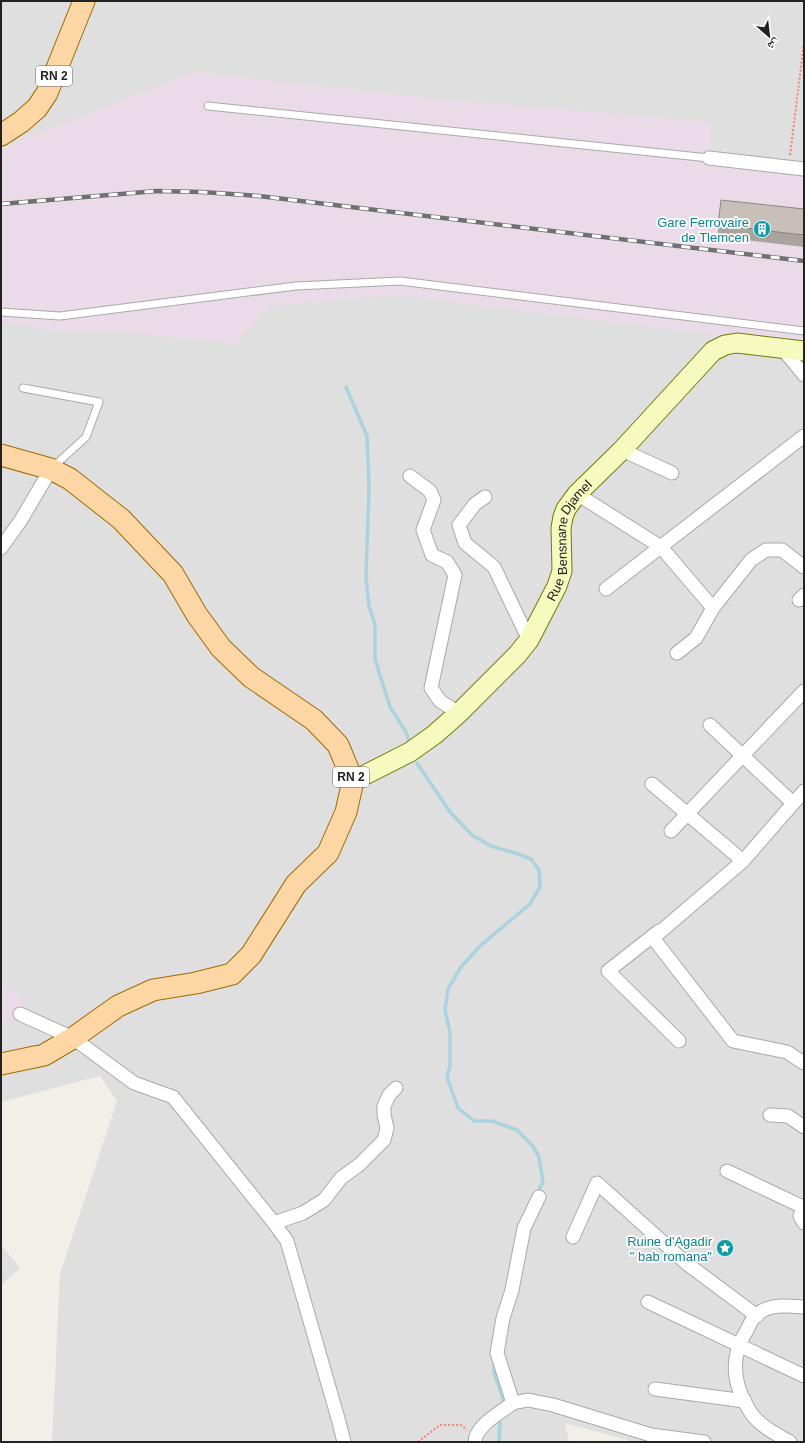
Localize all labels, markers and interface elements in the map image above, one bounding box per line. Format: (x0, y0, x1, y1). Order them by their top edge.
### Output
north arrow (749, 16, 789, 56)
text: ش (764, 35, 782, 53)
road number: RN 2 (36, 66, 72, 86)
place label: Gare Ferrovaire de Tlemcen (657, 215, 749, 245)
building icon: Gare Ferrovaire de Tlemcen (752, 219, 772, 239)
street label: Rue Bensnane Djamel (544, 477, 595, 604)
road number: RN 2 (333, 767, 369, 787)
place label: Ruine d'Agadir " bab romana" (627, 1234, 713, 1264)
place icon: Ruine d'Agadir " bab romana" (715, 1238, 735, 1258)

